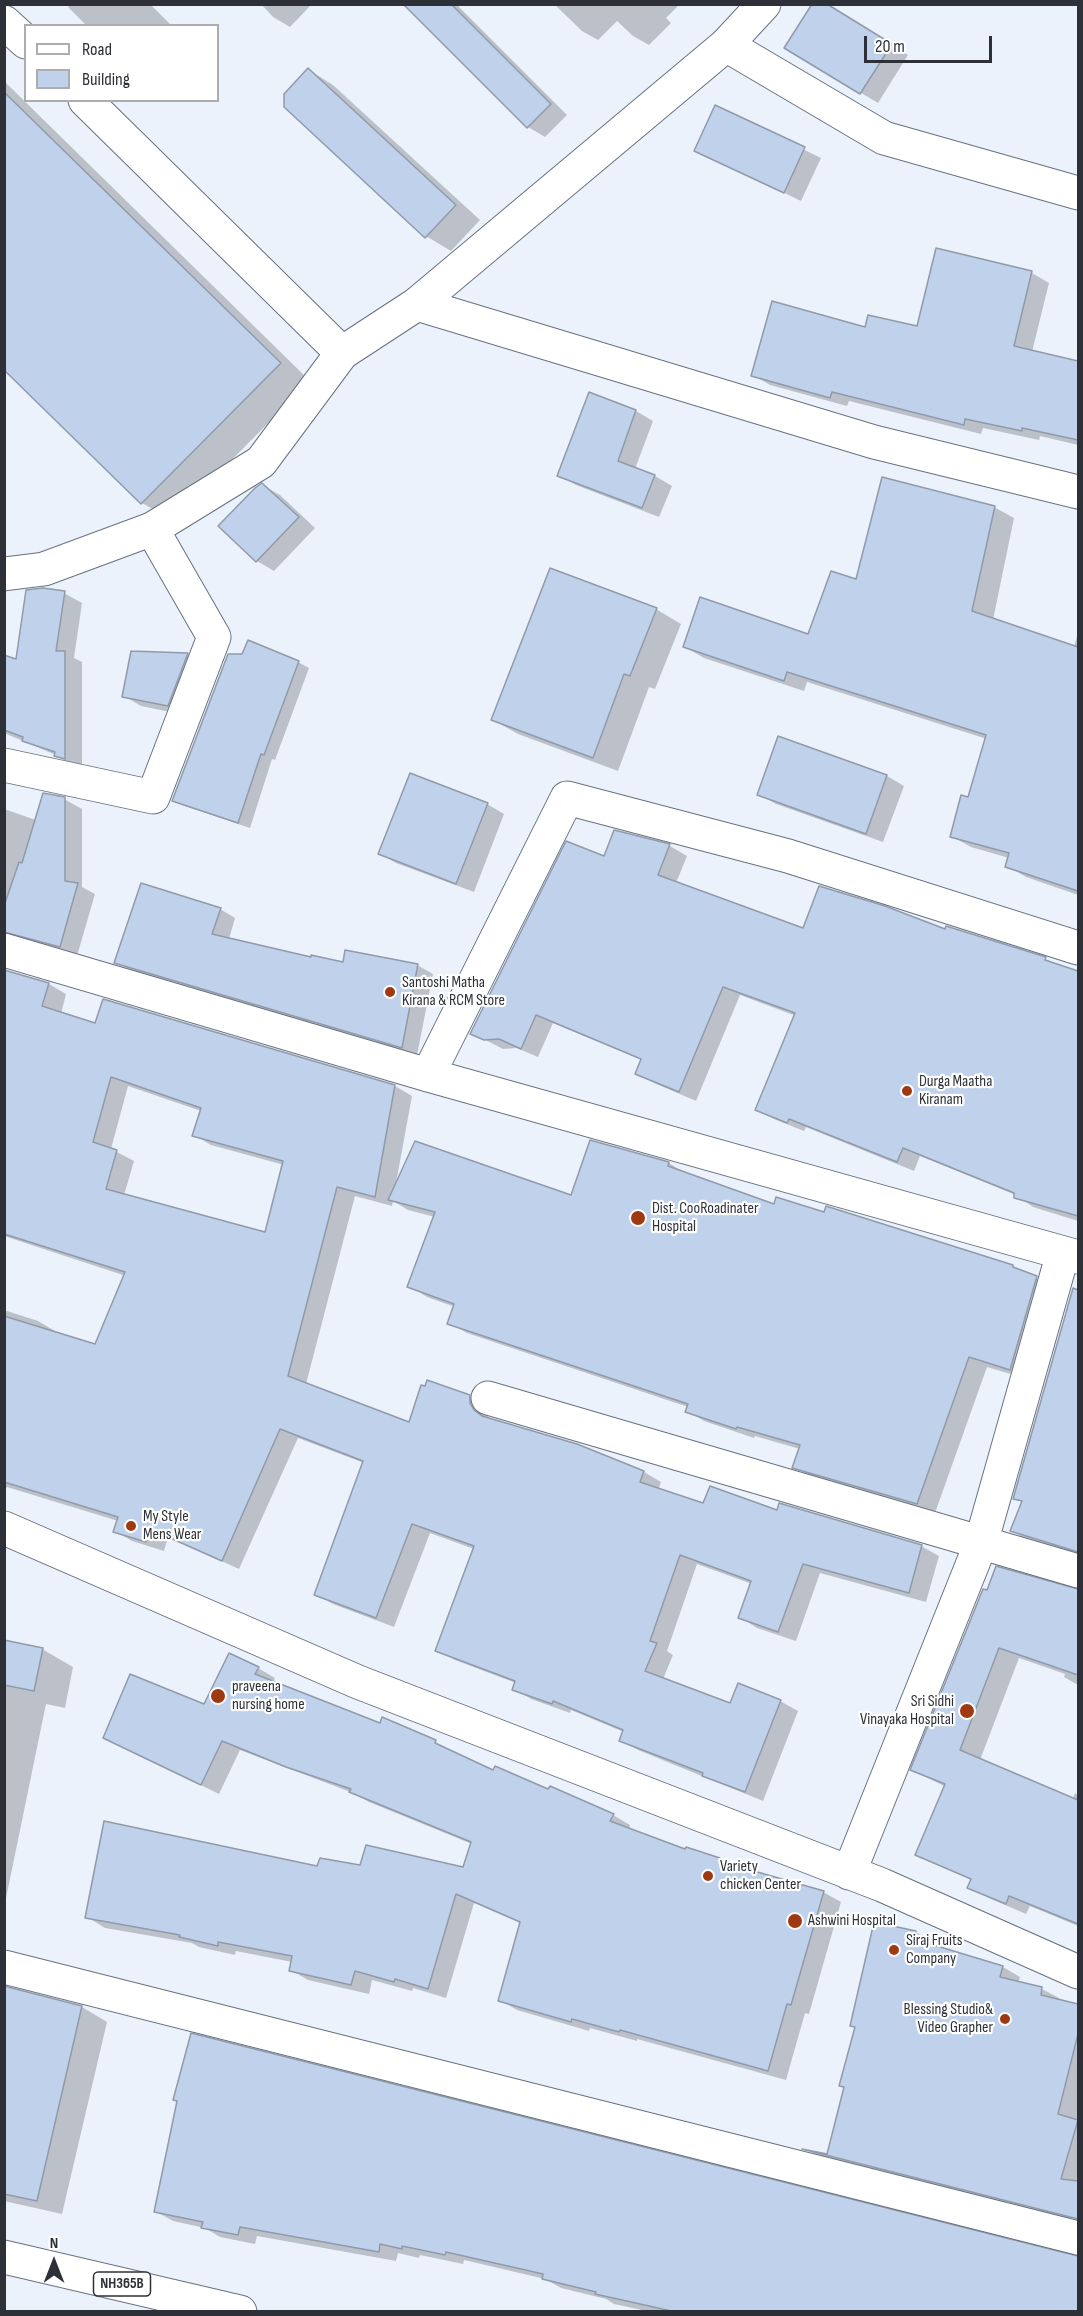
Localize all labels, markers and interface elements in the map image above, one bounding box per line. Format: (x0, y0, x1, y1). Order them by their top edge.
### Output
legend (24, 24, 219, 102)
scale bar (867, 24, 994, 62)
text: 20 m (875, 36, 905, 57)
text: Road (82, 39, 112, 60)
text: Building (82, 69, 130, 90)
place label: Santoshi Matha Kirana & RCM Store (402, 973, 505, 1011)
marker: Santoshi Matha Kirana & RCM Store (383, 985, 397, 999)
place label: Durga Maatha Kiranam (919, 1072, 992, 1110)
marker: Durga Maatha Kiranam (900, 1084, 914, 1098)
place label: Dist. CooRoadinater Hospital (652, 1199, 759, 1237)
marker: Dist. CooRoadinater Hospital (629, 1209, 647, 1227)
place label: My Style Mens Wear (143, 1507, 201, 1545)
marker: My Style Mens Wear (124, 1519, 138, 1533)
place label: praveena nursing home (232, 1677, 305, 1715)
marker: praveena nursing home (209, 1687, 227, 1705)
place label: Sri Sidhi Vinayaka Hospital (860, 1692, 954, 1730)
marker: Sri Sidhi Vinayaka Hospital (958, 1702, 976, 1720)
place label: Variety chicken Center (720, 1857, 801, 1895)
marker: Variety chicken Center (701, 1869, 715, 1883)
place label: Ashwini Hospital (808, 1911, 896, 1931)
marker: Ashwini Hospital (786, 1912, 804, 1930)
place label: Siraj Fruits Company (906, 1931, 963, 1969)
marker: Siraj Fruits Company (887, 1943, 901, 1957)
place label: Blessing Studio& Video Grapher (904, 2000, 993, 2038)
marker: Blessing Studio& Video Grapher (998, 2012, 1012, 2026)
north arrow (24, 2232, 84, 2292)
text: N (50, 2234, 58, 2253)
road number: NH365B (94, 2272, 150, 2296)

